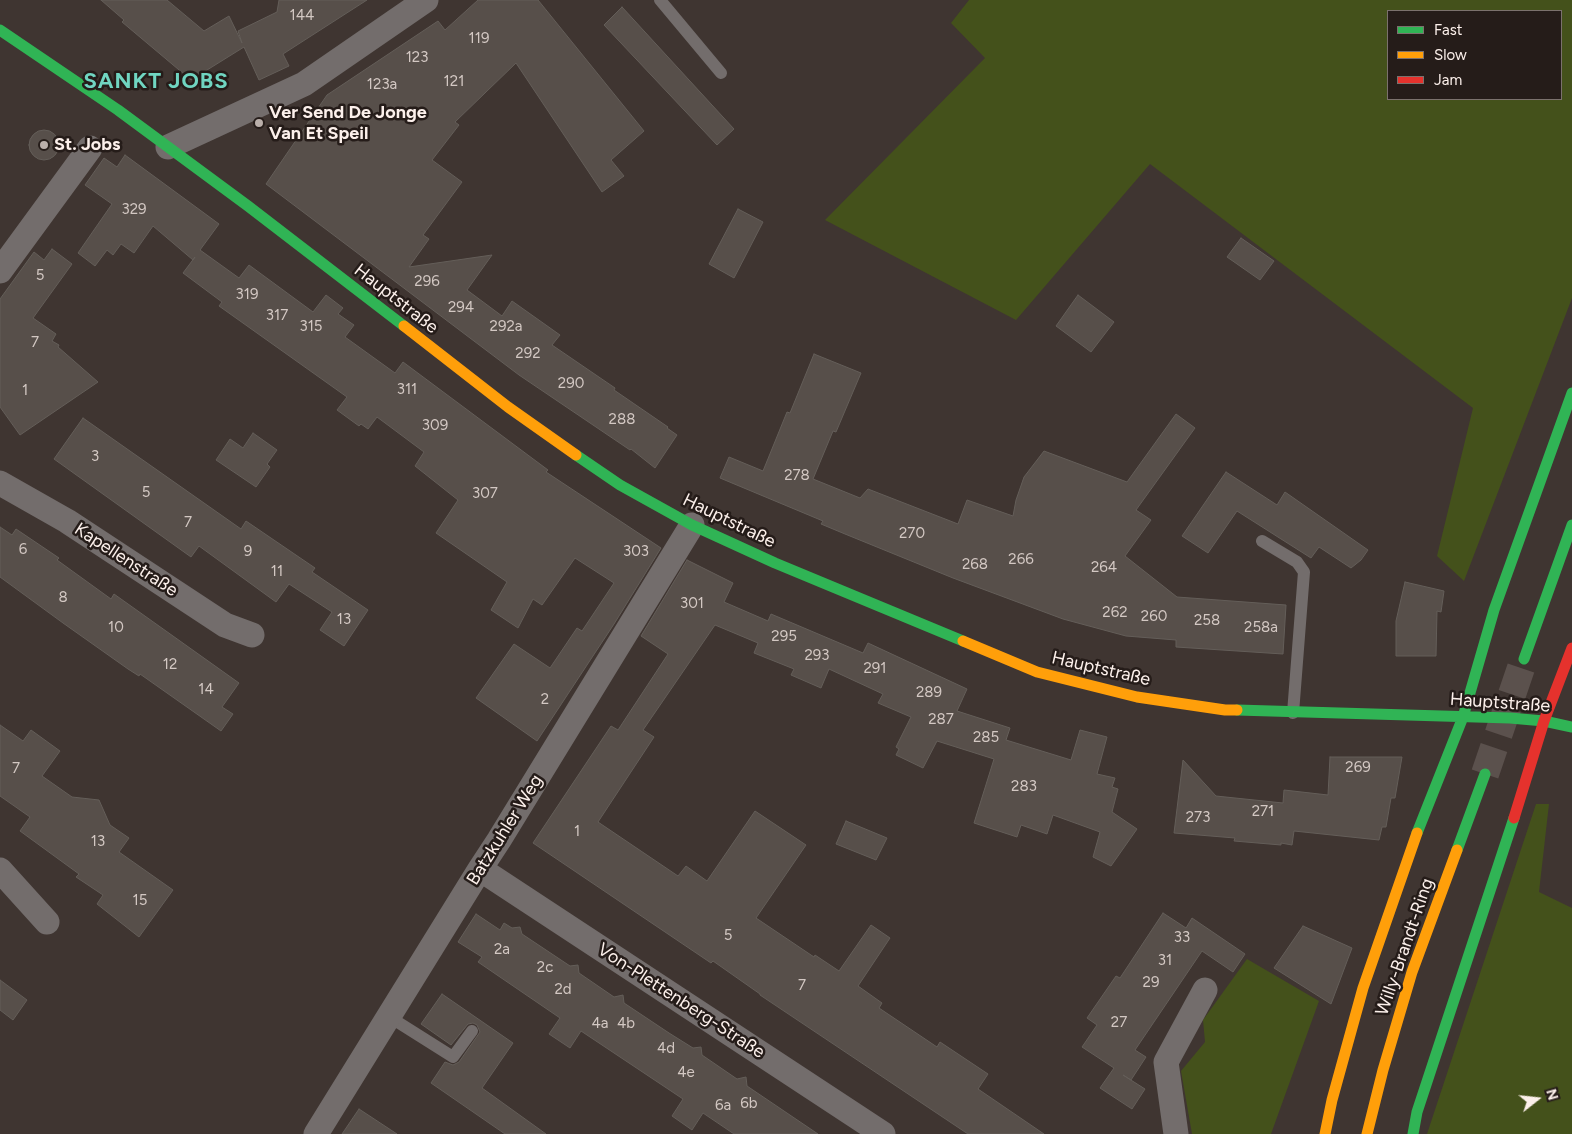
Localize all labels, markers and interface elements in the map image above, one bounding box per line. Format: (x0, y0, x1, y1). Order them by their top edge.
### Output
house number: 144 (290, 7, 314, 25)
legend (1387, 10, 1562, 100)
text: Fast (1434, 21, 1462, 39)
house number: 119 (469, 30, 489, 48)
text: Slow (1434, 46, 1467, 64)
house number: 123 (406, 49, 428, 67)
district label: SANKT JOBS (82, 69, 230, 95)
text: Jam (1434, 71, 1462, 89)
house number: 121 (444, 73, 464, 91)
house number: 123a (367, 76, 397, 94)
place label: Ver Send De Jonge Van Et Speil (269, 102, 427, 144)
marker: Ver Send De Jonge Van Et Speil (253, 117, 265, 129)
place label: St. Jobs (54, 134, 120, 156)
marker: St. Jobs (38, 139, 50, 151)
house number: 329 (121, 201, 147, 219)
street label: Hauptstraße (350, 260, 442, 338)
house number: 5 (36, 267, 44, 285)
house number: 296 (414, 273, 440, 291)
house number: 319 (236, 286, 258, 304)
house number: 294 (448, 299, 474, 317)
house number: 317 (266, 307, 288, 325)
house number: 315 (300, 318, 322, 336)
house number: 292a (490, 318, 522, 336)
house number: 7 (31, 334, 39, 352)
house number: 292 (515, 345, 541, 363)
house number: 290 (558, 375, 584, 393)
house number: 311 (397, 381, 417, 399)
house number: 1 (22, 382, 28, 400)
house number: 288 (609, 411, 635, 429)
house number: 309 (422, 417, 448, 435)
house number: 3 (91, 448, 99, 466)
house number: 278 (784, 467, 810, 485)
house number: 5 (142, 484, 150, 502)
house number: 307 (472, 485, 498, 503)
street label: Hauptstraße (679, 489, 779, 553)
house number: 7 (184, 514, 192, 532)
street label: Kapellenstraße (70, 519, 182, 601)
house number: 270 (899, 525, 925, 543)
house number: 6 (19, 541, 27, 559)
house number: 9 (244, 543, 252, 561)
house number: 303 (623, 543, 649, 561)
house number: 266 (1008, 551, 1034, 569)
house number: 268 (962, 556, 988, 574)
house number: 264 (1091, 559, 1117, 577)
house number: 11 (271, 563, 283, 581)
house number: 8 (58, 589, 68, 607)
house number: 301 (680, 595, 704, 613)
house number: 262 (1102, 604, 1128, 622)
house number: 260 (1141, 608, 1167, 626)
house number: 13 (337, 611, 351, 629)
house number: 258 (1194, 612, 1220, 630)
house number: 10 (108, 619, 124, 637)
house number: 258a (1244, 619, 1278, 637)
house number: 295 (771, 628, 797, 646)
house number: 293 (804, 647, 830, 665)
street label: Hauptstraße (1050, 647, 1152, 691)
house number: 12 (163, 656, 177, 674)
house number: 291 (863, 660, 887, 678)
house number: 14 (198, 681, 214, 699)
house number: 289 (916, 684, 942, 702)
street label: Hauptstraße (1449, 689, 1551, 717)
house number: 2 (541, 691, 549, 709)
house number: 287 (928, 711, 954, 729)
house number: 285 (973, 729, 999, 747)
house number: 269 (1345, 759, 1371, 777)
house number: 7 (12, 760, 20, 778)
street label: Batzkuhler Weg (462, 771, 548, 889)
house number: 283 (1011, 778, 1037, 796)
house number: 271 (1252, 803, 1274, 821)
house number: 273 (1186, 809, 1210, 827)
house number: 1 (574, 823, 580, 841)
house number: 13 (91, 833, 105, 851)
street label: Willy-Brandt-Ring (1371, 876, 1439, 1018)
house number: 15 (133, 892, 147, 910)
house number: 5 (724, 927, 732, 945)
house number: 33 (1174, 929, 1190, 947)
street label: Von-Plettenberg-Straße (593, 939, 769, 1063)
house number: 2a (494, 941, 510, 959)
house number: 31 (1158, 952, 1172, 970)
house number: 2c (537, 959, 553, 977)
house number: 29 (1143, 974, 1159, 992)
house number: 7 (798, 977, 806, 995)
house number: 2d (554, 981, 572, 999)
house number: 27 (1111, 1014, 1127, 1032)
house number: 4a (592, 1015, 608, 1033)
house number: 4b (617, 1015, 635, 1033)
house number: 4d (657, 1040, 675, 1058)
house number: 4e (677, 1064, 695, 1082)
north arrow (1512, 1074, 1562, 1124)
text: N (1542, 1087, 1562, 1102)
house number: 6b (740, 1095, 758, 1113)
house number: 6a (715, 1097, 731, 1115)

